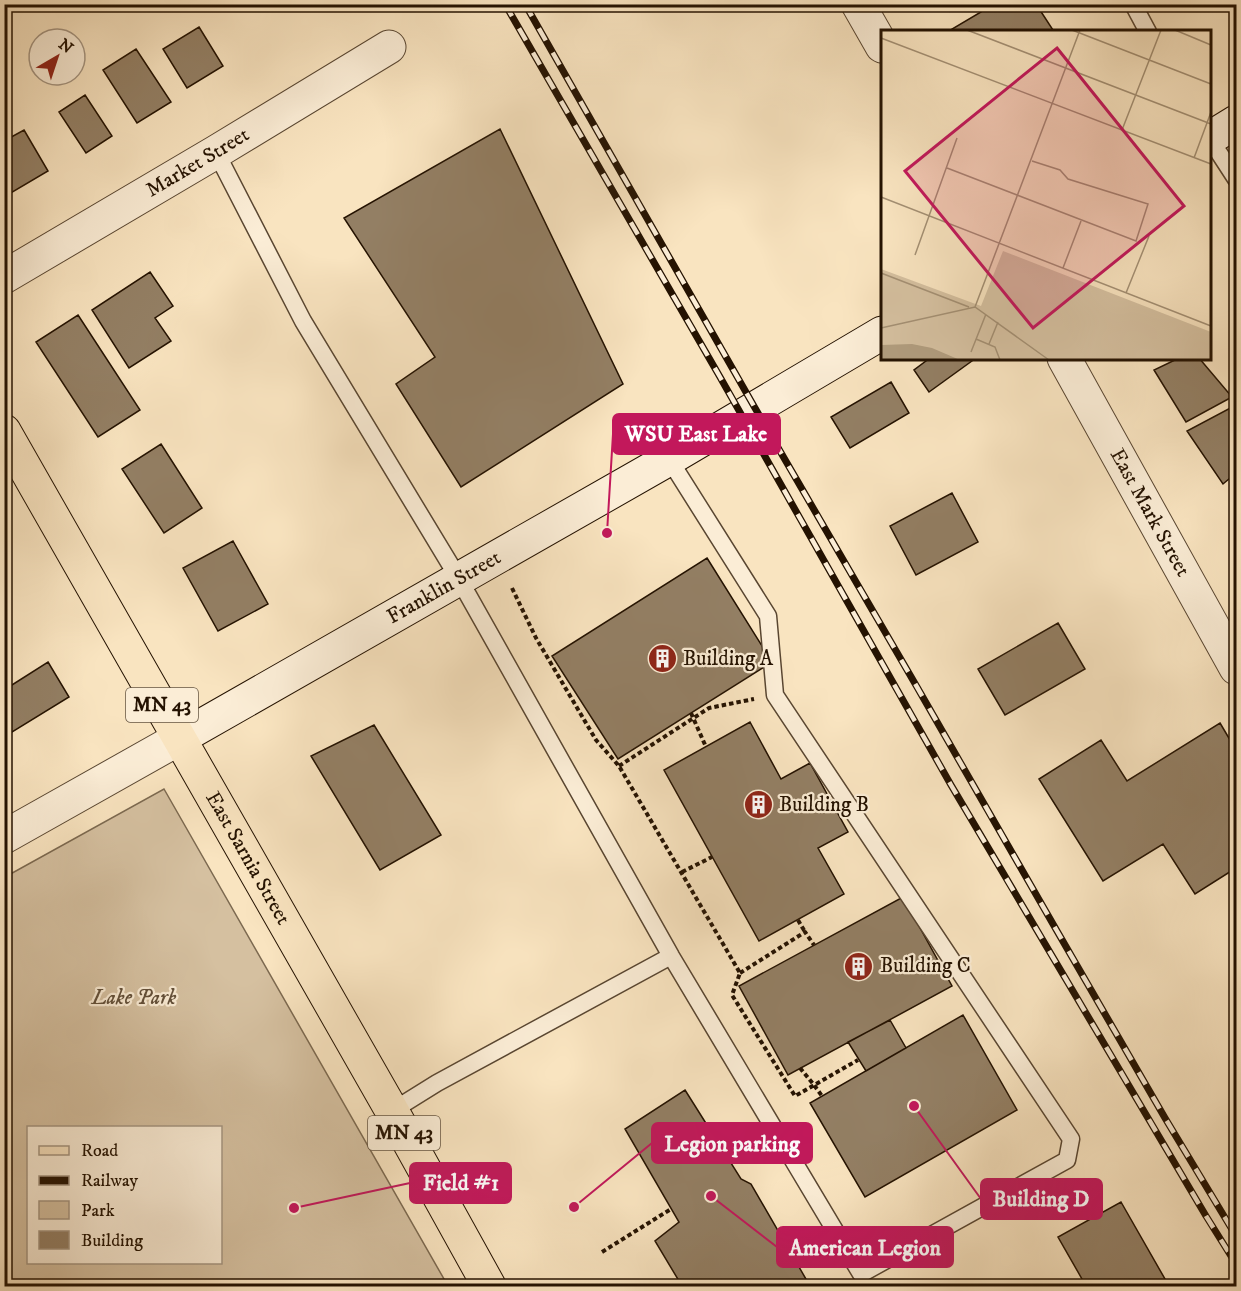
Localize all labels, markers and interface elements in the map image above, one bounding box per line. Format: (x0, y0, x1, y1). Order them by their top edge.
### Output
north arrow (27, 27, 87, 87)
inset map (881, 30, 1211, 360)
text: N (54, 34, 77, 58)
street label: Market Street (141, 122, 254, 203)
callout: WSU East Lake (613, 414, 780, 454)
text: WSU East Lake (624, 421, 767, 448)
street label: East Mark Street (1104, 444, 1196, 582)
street label: Franklin Street (382, 544, 506, 630)
building icon: Building A (646, 643, 678, 675)
place label: Building A (683, 646, 774, 672)
road number: MN 43 (126, 688, 198, 722)
street label: East Sarnia Street (200, 787, 296, 930)
building icon: Building B (742, 789, 774, 821)
place label: Building B (779, 792, 869, 818)
building icon: Building C (843, 950, 875, 982)
place label: Building C (880, 953, 971, 979)
park label: Lake Park (91, 985, 177, 1011)
road number: MN 43 (368, 1116, 440, 1150)
callout: Legion parking (652, 1123, 812, 1163)
legend (27, 1126, 222, 1264)
text: Legion parking (664, 1131, 801, 1158)
text: Road (81, 1140, 118, 1162)
callout: Field #1 (410, 1163, 511, 1203)
text: Railway (81, 1170, 139, 1192)
text: Field #1 (423, 1170, 499, 1197)
callout: Building D (981, 1179, 1102, 1219)
text: Building D (993, 1186, 1089, 1213)
text: Park (81, 1200, 115, 1222)
callout: American Legion (777, 1227, 953, 1267)
text: Building (81, 1230, 143, 1252)
text: American Legion (788, 1235, 942, 1262)

